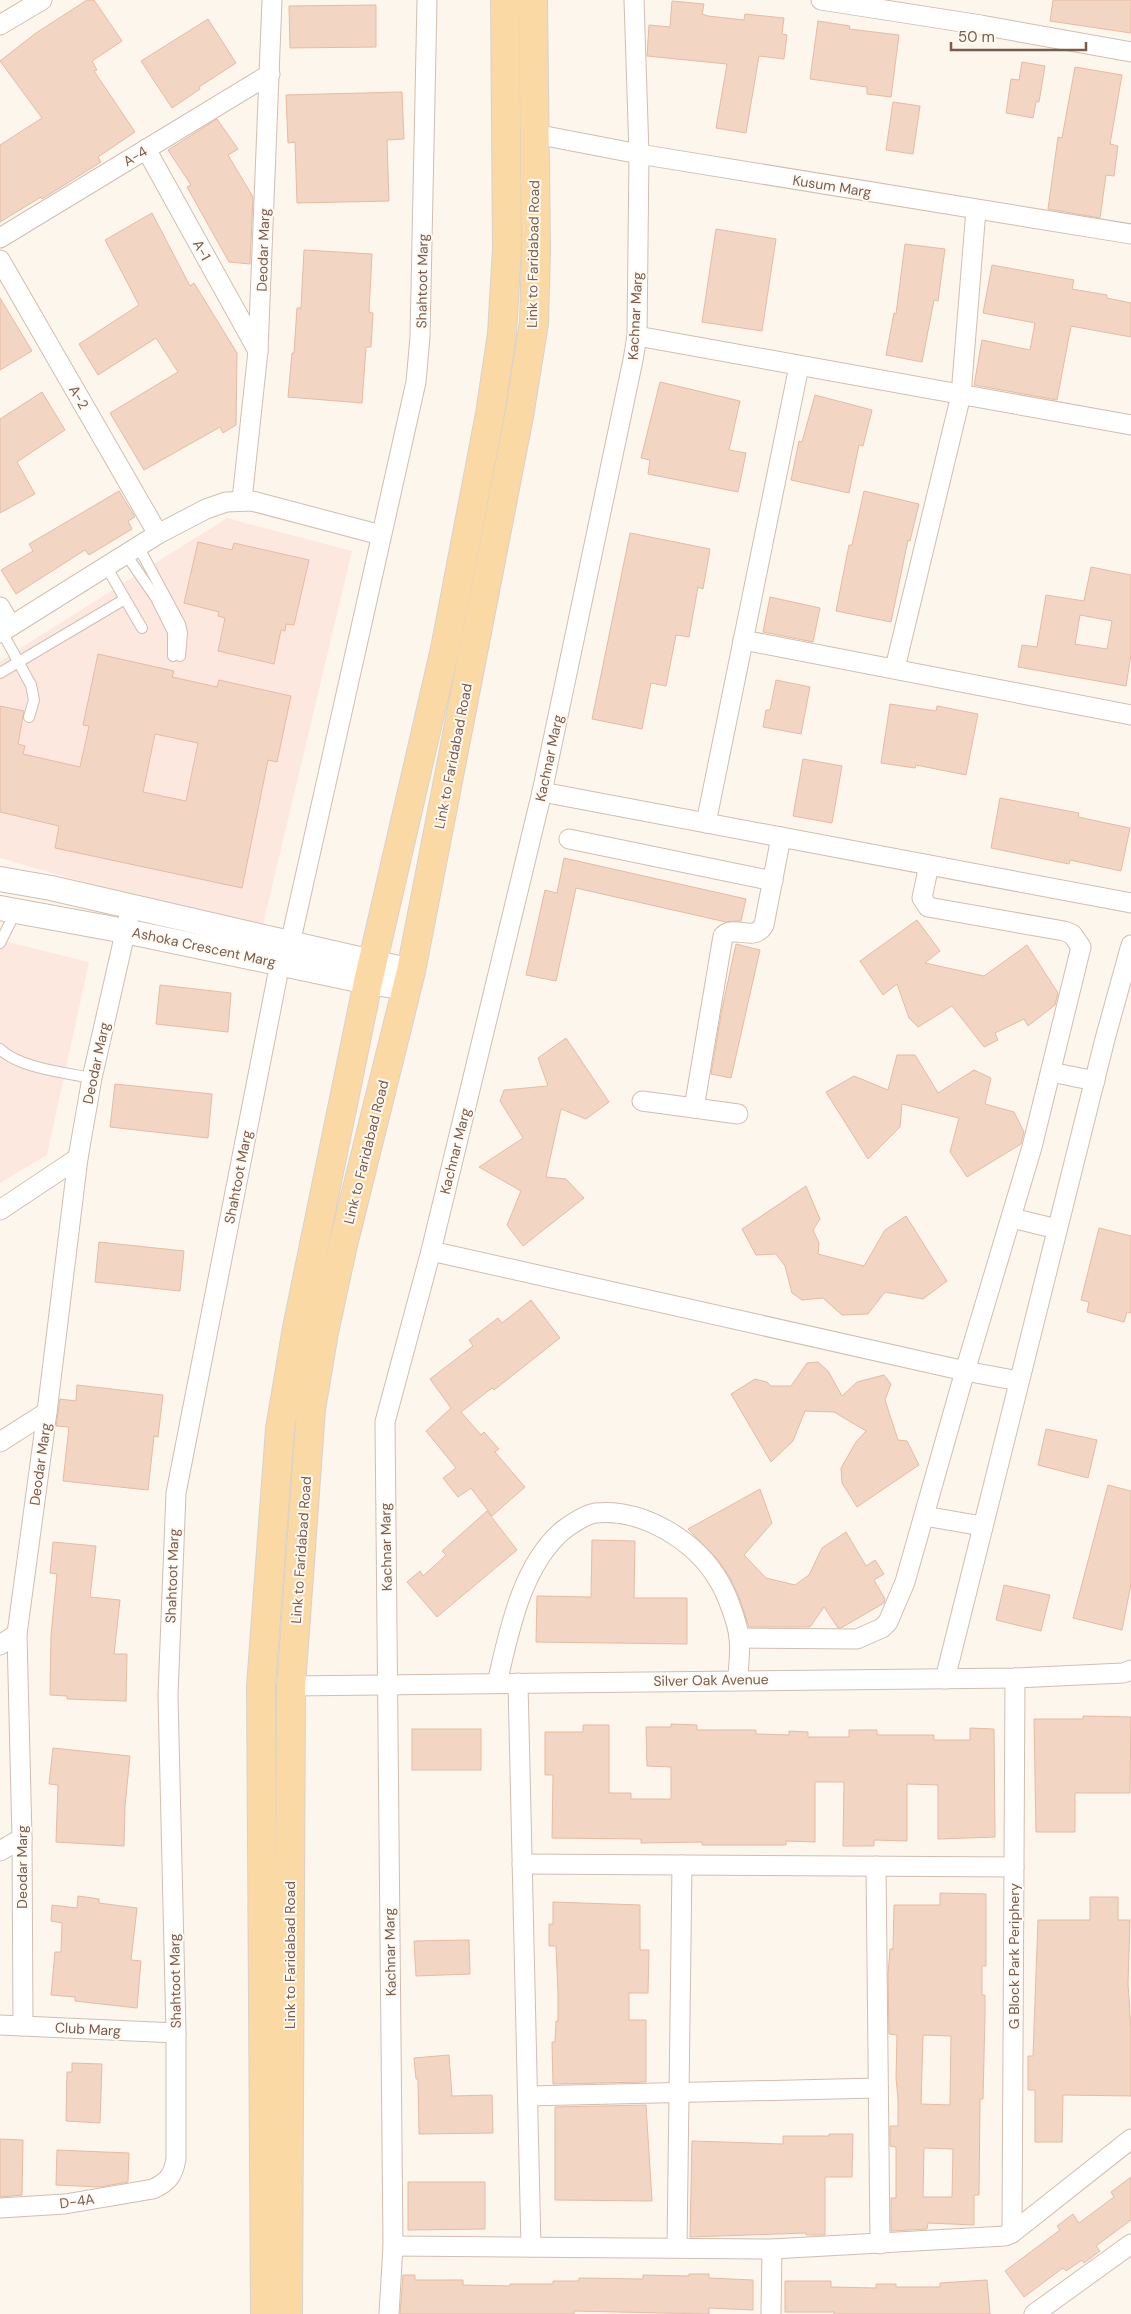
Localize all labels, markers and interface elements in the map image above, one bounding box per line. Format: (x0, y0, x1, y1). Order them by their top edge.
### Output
scale bar (951, 20, 1086, 52)
text: 50 m (958, 27, 995, 47)
street label: A-4 (120, 142, 151, 170)
street label: Kusum Marg (791, 171, 873, 201)
street label: Link to Faridabad Road (523, 180, 543, 328)
street label: Deodar Marg (253, 208, 273, 292)
street label: Shahtoot Marg (412, 233, 432, 329)
street label: A-1 (189, 237, 215, 263)
street label: Kachnar Marg (624, 271, 646, 361)
street label: A-2 (65, 382, 93, 412)
street label: Link to Faridabad Road (430, 682, 476, 830)
street label: Kachnar Marg (531, 713, 567, 803)
street label: Ashoka Crescent Marg (131, 923, 278, 971)
street label: Deodar Marg (79, 1020, 114, 1106)
street label: Link to Faridabad Road (339, 1078, 393, 1226)
street label: Kachnar Marg (436, 1106, 474, 1196)
street label: Shahtoot Marg (220, 1129, 256, 1225)
street label: Deodar Marg (25, 1421, 55, 1507)
street label: Link to Faridabad Road (287, 1476, 315, 1624)
street label: Kachnar Marg (376, 1503, 396, 1591)
street label: Shahtoot Marg (161, 1528, 183, 1624)
street label: Silver Oak Avenue (653, 1670, 769, 1690)
street label: Deodar Marg (13, 1825, 31, 1909)
street label: Link to Faridabad Road (281, 1881, 299, 2029)
street label: G Block Park Periphery (1005, 1883, 1023, 2029)
street label: Kachnar Marg (380, 1908, 400, 1996)
street label: Shahtoot Marg (165, 1933, 185, 2029)
street label: Club Marg (55, 2018, 122, 2040)
street label: D-4A (58, 2190, 96, 2212)

